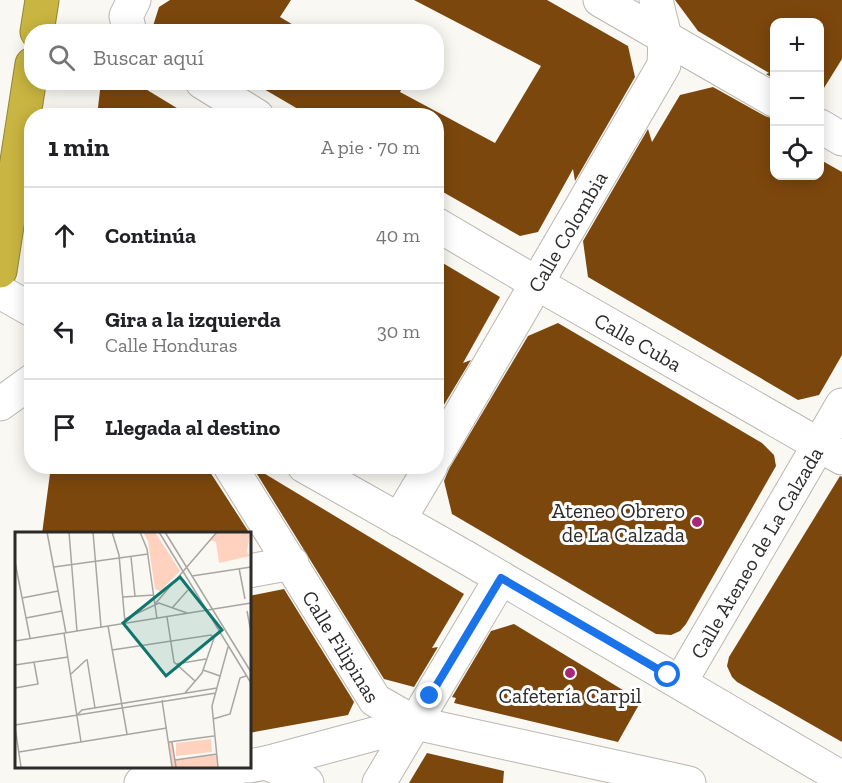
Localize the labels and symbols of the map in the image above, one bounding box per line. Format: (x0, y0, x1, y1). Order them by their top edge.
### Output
street label: Calle Colombia (522, 166, 612, 296)
street label: Calle Cuba (590, 307, 686, 376)
street label: Calle Ateneo de La Calzada (685, 442, 828, 663)
place label: Ateneo Obrero de La Calzada (552, 498, 685, 547)
marker: Ateneo Obrero de La Calzada (690, 515, 704, 529)
inset map (15, 532, 250, 768)
street label: Calle Filipinas (297, 585, 386, 707)
route start (654, 661, 680, 687)
marker: Cafetería Carpil (563, 666, 577, 680)
route end (416, 682, 442, 708)
place label: Cafetería Carpil (499, 683, 642, 708)

